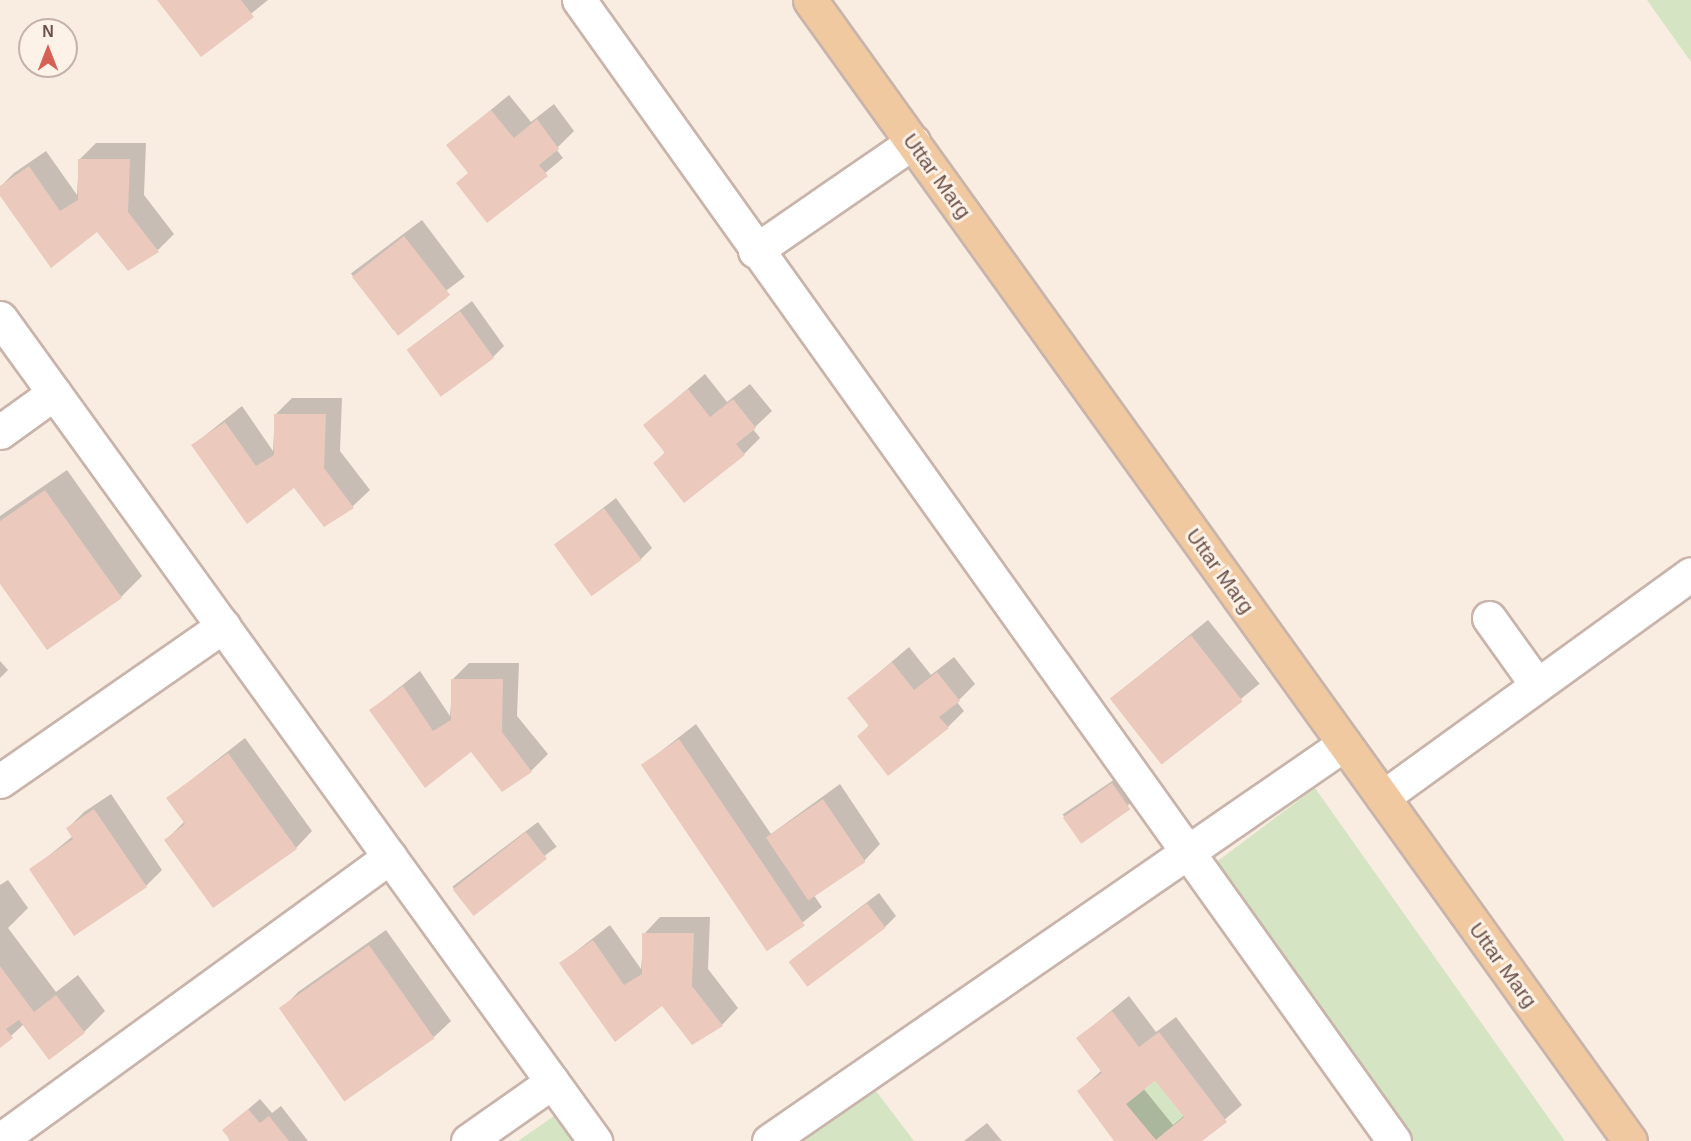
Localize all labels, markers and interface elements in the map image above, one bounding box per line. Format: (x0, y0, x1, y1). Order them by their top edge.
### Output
north arrow (18, 18, 78, 78)
text: N (42, 23, 54, 40)
street label: Uttar Marg (898, 128, 976, 224)
street label: Uttar Marg (1181, 523, 1259, 619)
street label: Uttar Marg (1464, 917, 1542, 1013)

